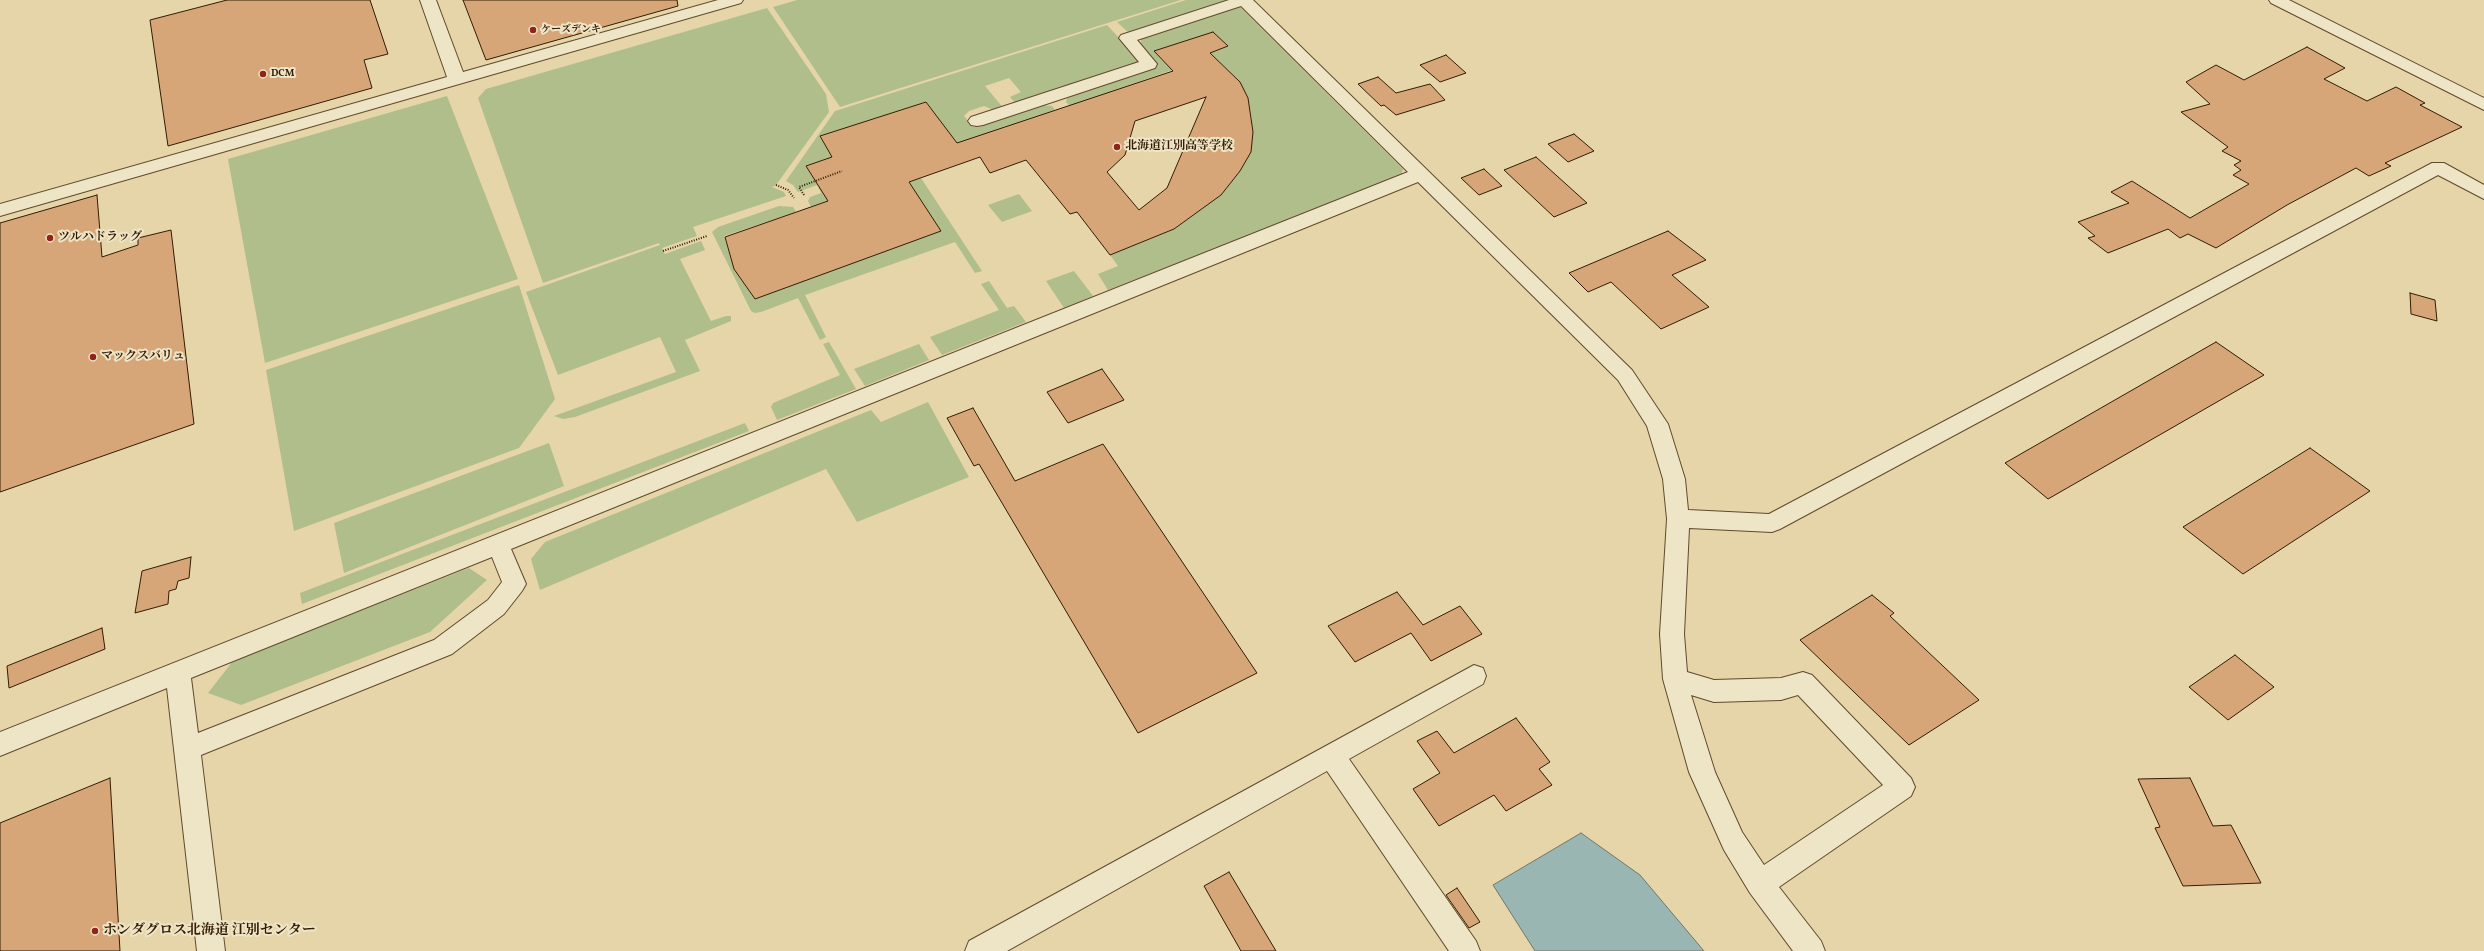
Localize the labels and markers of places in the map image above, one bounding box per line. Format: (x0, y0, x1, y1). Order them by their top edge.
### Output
place label: ケーズデンキ (541, 24, 601, 36)
marker: ケーズデンキ (528, 25, 538, 35)
place label: DCM (271, 68, 294, 80)
marker: DCM (258, 69, 268, 79)
place label: 北海道江別高等学校 (1125, 140, 1233, 154)
marker: 北海道江別高等学校 (1112, 142, 1122, 152)
place label: ツルハドラッグ (58, 231, 142, 245)
marker: ツルハドラッグ (45, 233, 55, 243)
place label: マックスバリュ (101, 350, 185, 364)
marker: マックスバリュ (88, 352, 98, 362)
place label: ホンダグロス北海道 江別センター (103, 923, 316, 939)
marker: ホンダグロス北海道 江別センター (90, 926, 100, 936)

